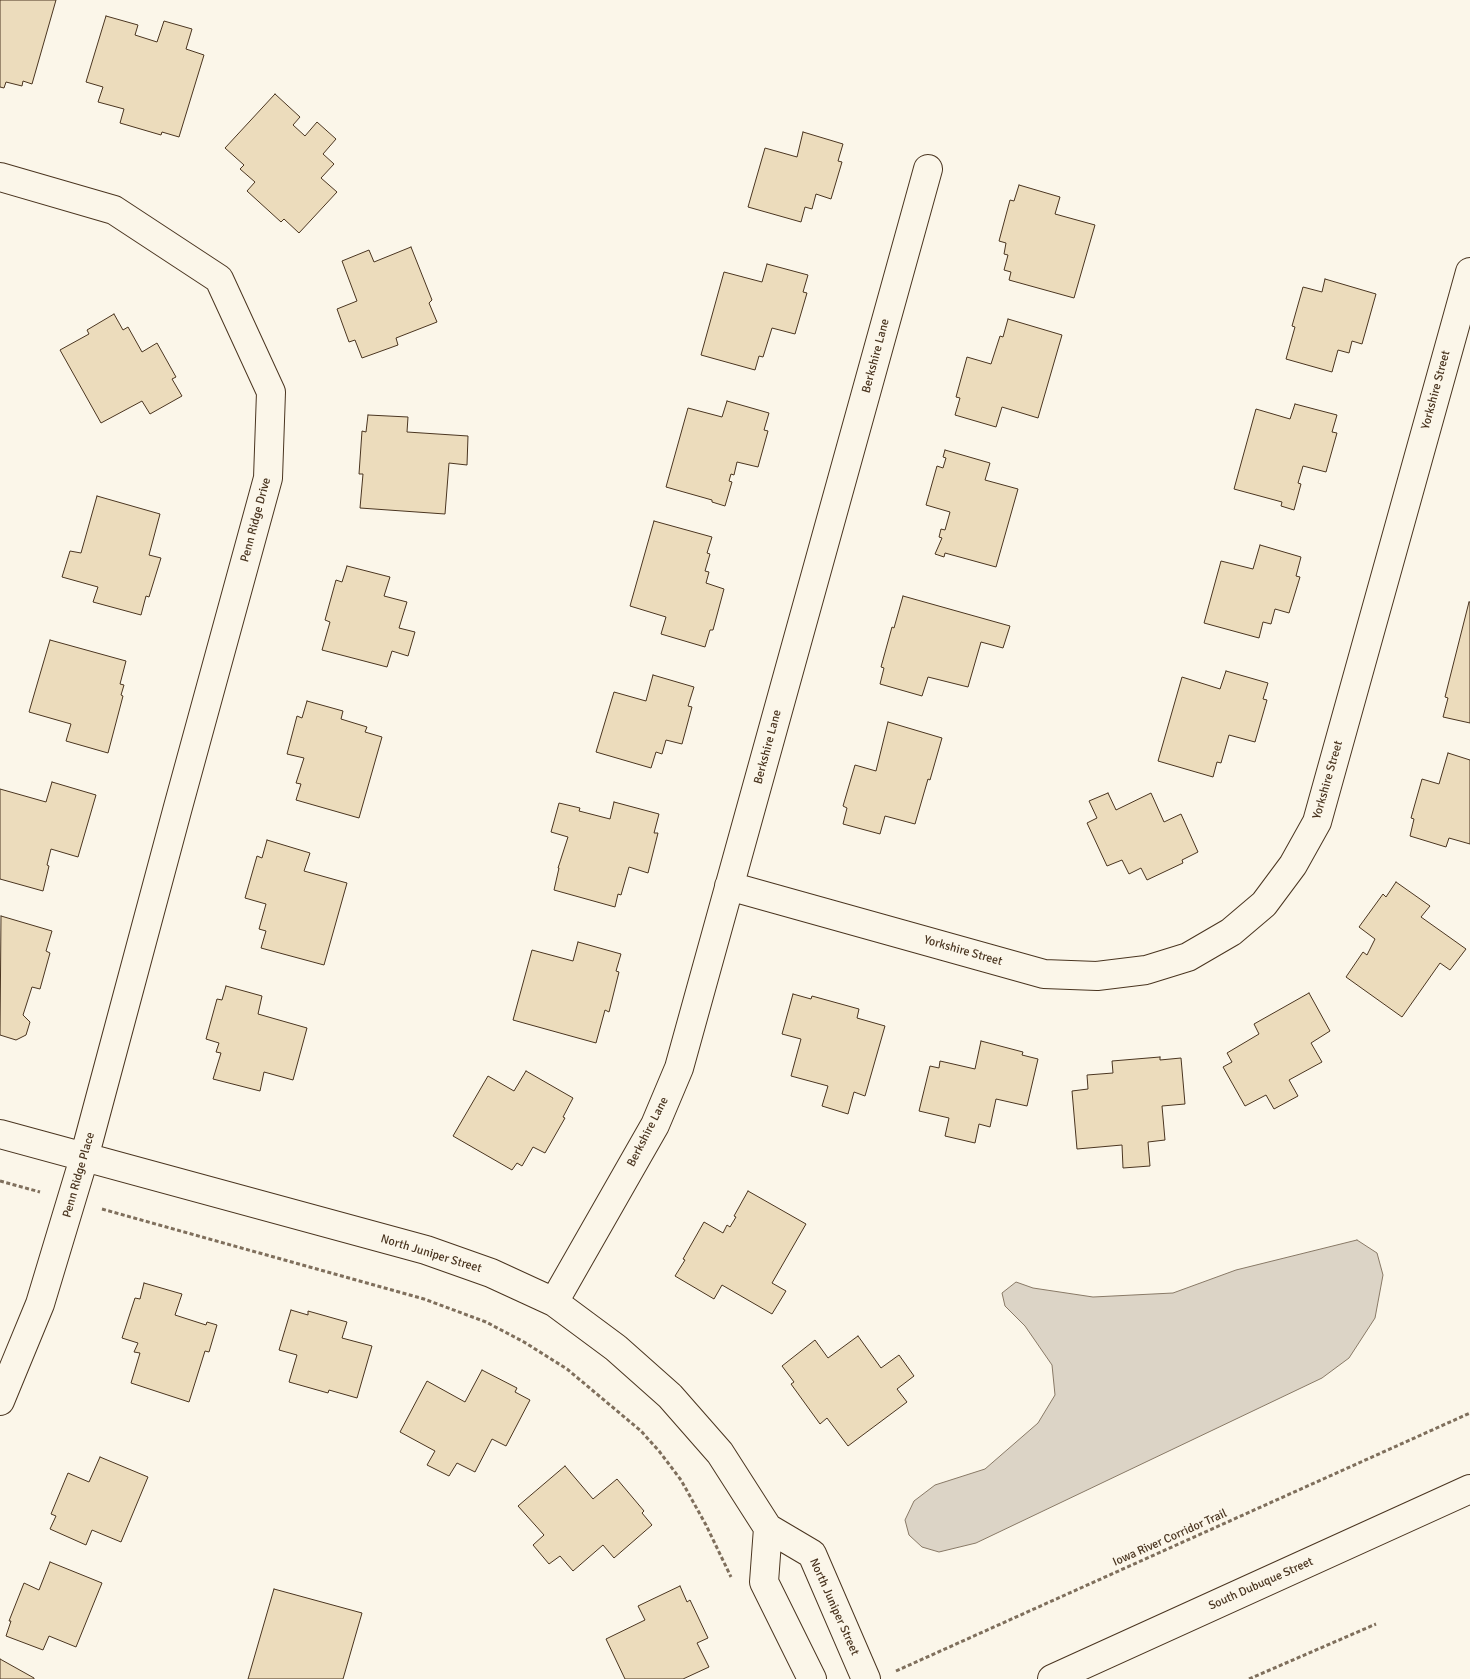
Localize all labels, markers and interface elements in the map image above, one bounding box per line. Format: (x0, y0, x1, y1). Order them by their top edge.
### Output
street label: Berkshire Lane (859, 317, 893, 395)
street label: Yorkshire Street (1419, 349, 1453, 431)
street label: Penn Ridge Drive (238, 476, 274, 564)
street label: Berkshire Lane (751, 708, 785, 786)
street label: Yorkshire Street (1310, 739, 1346, 821)
street label: Yorkshire Street (922, 933, 1004, 969)
street label: Berkshire Lane (624, 1095, 672, 1169)
street label: Penn Ridge Place (60, 1131, 98, 1219)
street label: North Juniper Street (379, 1232, 483, 1276)
street label: Iowa River Corridor Trail (1111, 1506, 1229, 1570)
street label: South Dubuque Street (1207, 1554, 1315, 1614)
street label: North Juniper Street (806, 1556, 862, 1658)

